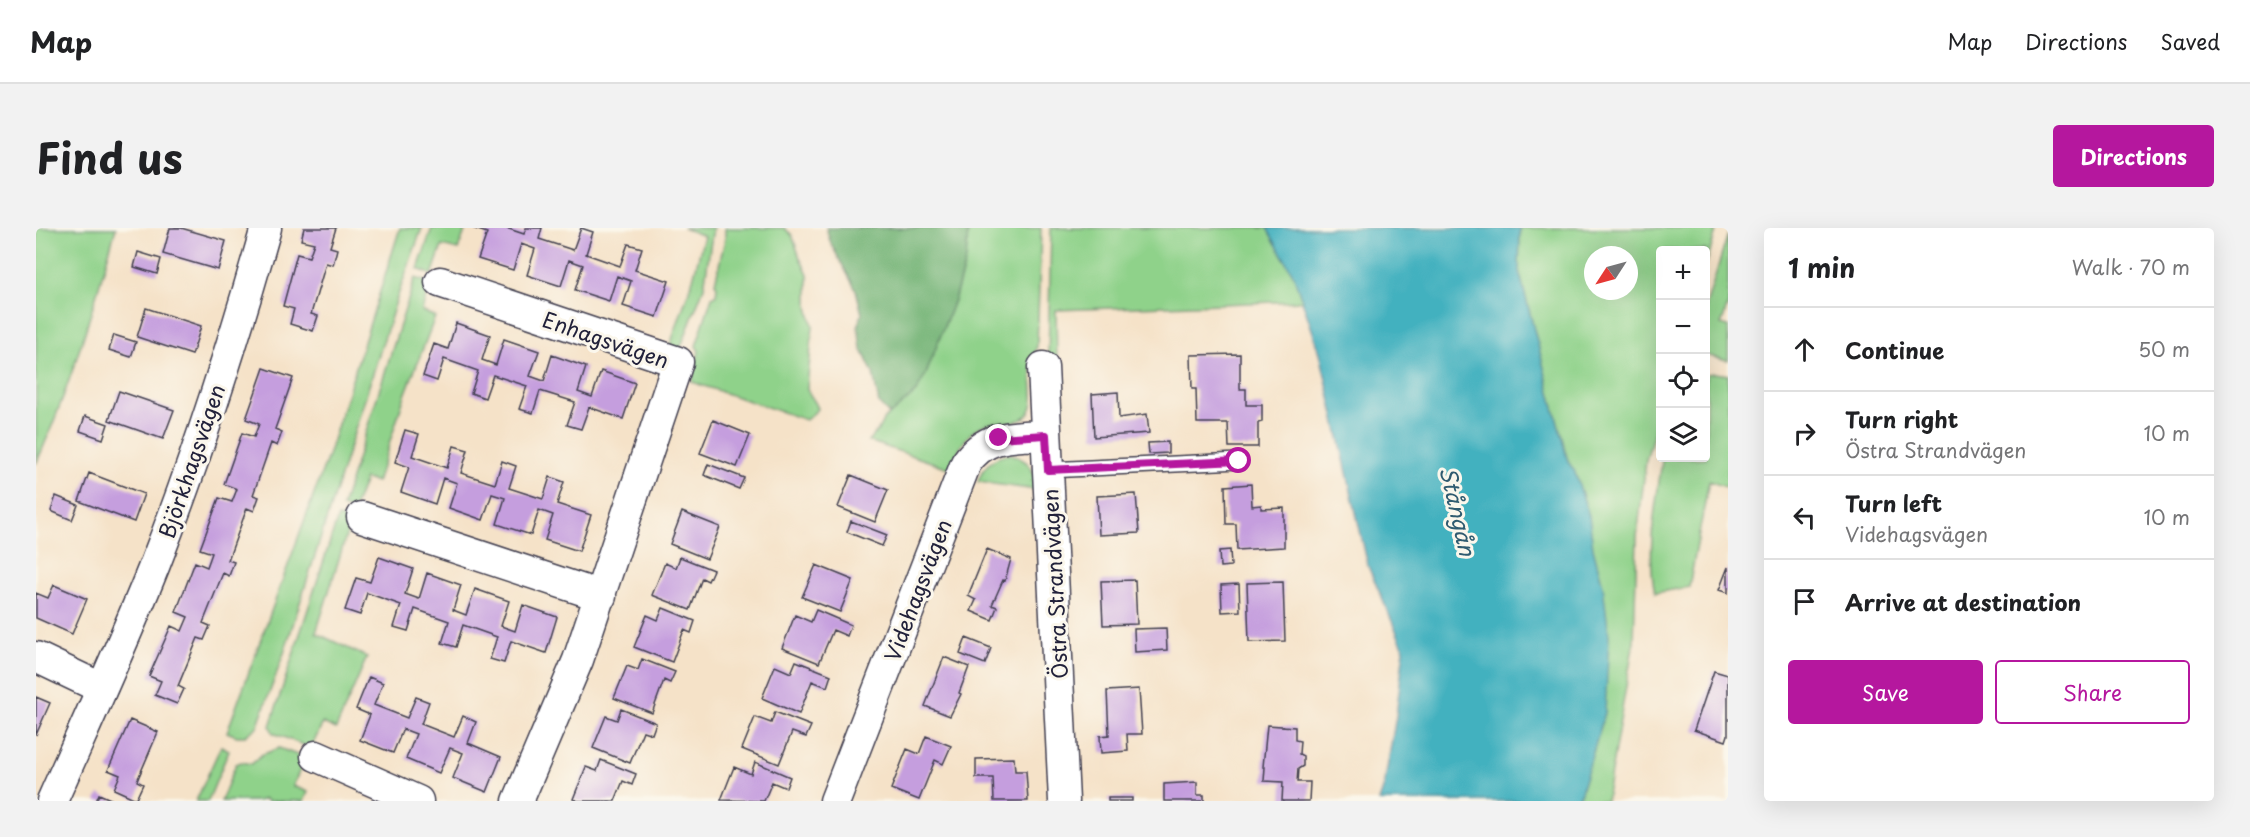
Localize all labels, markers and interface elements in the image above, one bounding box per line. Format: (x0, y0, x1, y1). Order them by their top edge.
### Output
text: Map (30, 20, 92, 63)
text: Map (1947, 25, 1992, 57)
text: Directions (2025, 25, 2127, 57)
text: Saved (2160, 25, 2220, 57)
text: Find us (36, 125, 183, 188)
button: Directions (2053, 125, 2214, 187)
north arrow (1584, 246, 1638, 300)
map controls (1656, 246, 1710, 462)
button: + (1656, 246, 1710, 300)
text: 1 min (1788, 248, 1855, 287)
text: Walk · 70 m (2072, 252, 2190, 282)
button: − (1656, 300, 1710, 354)
street label: Enhagsvägen (538, 302, 674, 376)
icon: ahead (1788, 333, 1821, 366)
text: Continue (1845, 333, 1944, 366)
text: 50 m (2138, 334, 2190, 364)
button: locate (1656, 354, 1710, 408)
street label: Björkhagsvägen (150, 380, 232, 542)
text: Turn right (1845, 402, 1958, 435)
button: layers (1656, 408, 1710, 462)
icon: right (1788, 417, 1821, 450)
text: 10 m (2143, 418, 2190, 448)
route end (985, 424, 1011, 450)
text: Östra Strandvägen (1845, 435, 2026, 465)
route start (1225, 447, 1251, 473)
water label: Stångån (1433, 463, 1486, 561)
text: Turn left (1845, 486, 1942, 519)
street label: Östra Strandvägen (1033, 488, 1075, 680)
icon: left (1788, 501, 1821, 534)
text: 10 m (2143, 502, 2190, 532)
street label: Videhagsvägen (875, 514, 959, 666)
text: Videhagsvägen (1845, 519, 1988, 549)
icon: arrive (1788, 585, 1821, 618)
text: Arrive at destination (1845, 585, 2081, 618)
button: Save (1788, 660, 1983, 724)
button: Share (1995, 660, 2190, 724)

